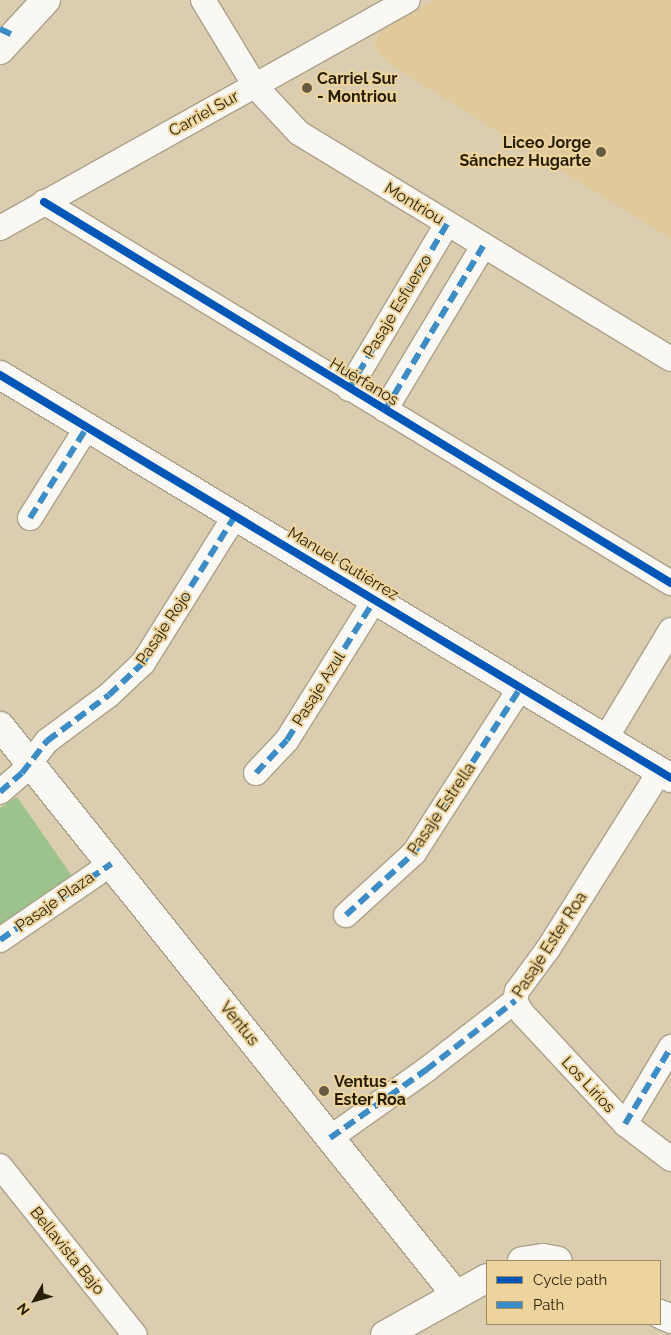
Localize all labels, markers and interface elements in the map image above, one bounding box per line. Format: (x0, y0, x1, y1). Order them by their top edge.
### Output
place label: Carriel Sur - Montriou (317, 69, 398, 107)
marker: Carriel Sur - Montriou (301, 82, 313, 94)
street label: Carriel Sur (166, 87, 242, 141)
place label: Liceo Jorge Sánchez Hugarte (460, 133, 591, 171)
marker: Liceo Jorge Sánchez Hugarte (595, 146, 607, 158)
street label: Montriou (381, 179, 447, 229)
street label: Pasaje Esfuerzo (360, 251, 436, 361)
street label: Huérfanos (326, 354, 402, 410)
street label: Manuel Gutiérrez (284, 523, 402, 605)
street label: Pasaje Rojo (132, 587, 196, 669)
street label: Pasaje Azul (288, 648, 350, 730)
street label: Pasaje Estrella (404, 759, 480, 859)
street label: Pasaje Plaza (12, 868, 98, 936)
street label: Pasaje Ester Roa (509, 888, 591, 1002)
street label: Ventus (215, 998, 263, 1050)
street label: Los Lirios (557, 1053, 619, 1117)
place label: Ventus - Ester Roa (334, 1072, 406, 1110)
marker: Ventus - Ester Roa (318, 1085, 330, 1097)
street label: Bellavista Bajo (26, 1203, 108, 1299)
legend (486, 1260, 661, 1325)
text: Cycle path (533, 1271, 607, 1289)
north arrow (10, 1275, 60, 1325)
text: Path (533, 1296, 564, 1314)
text: N (14, 1300, 33, 1318)

